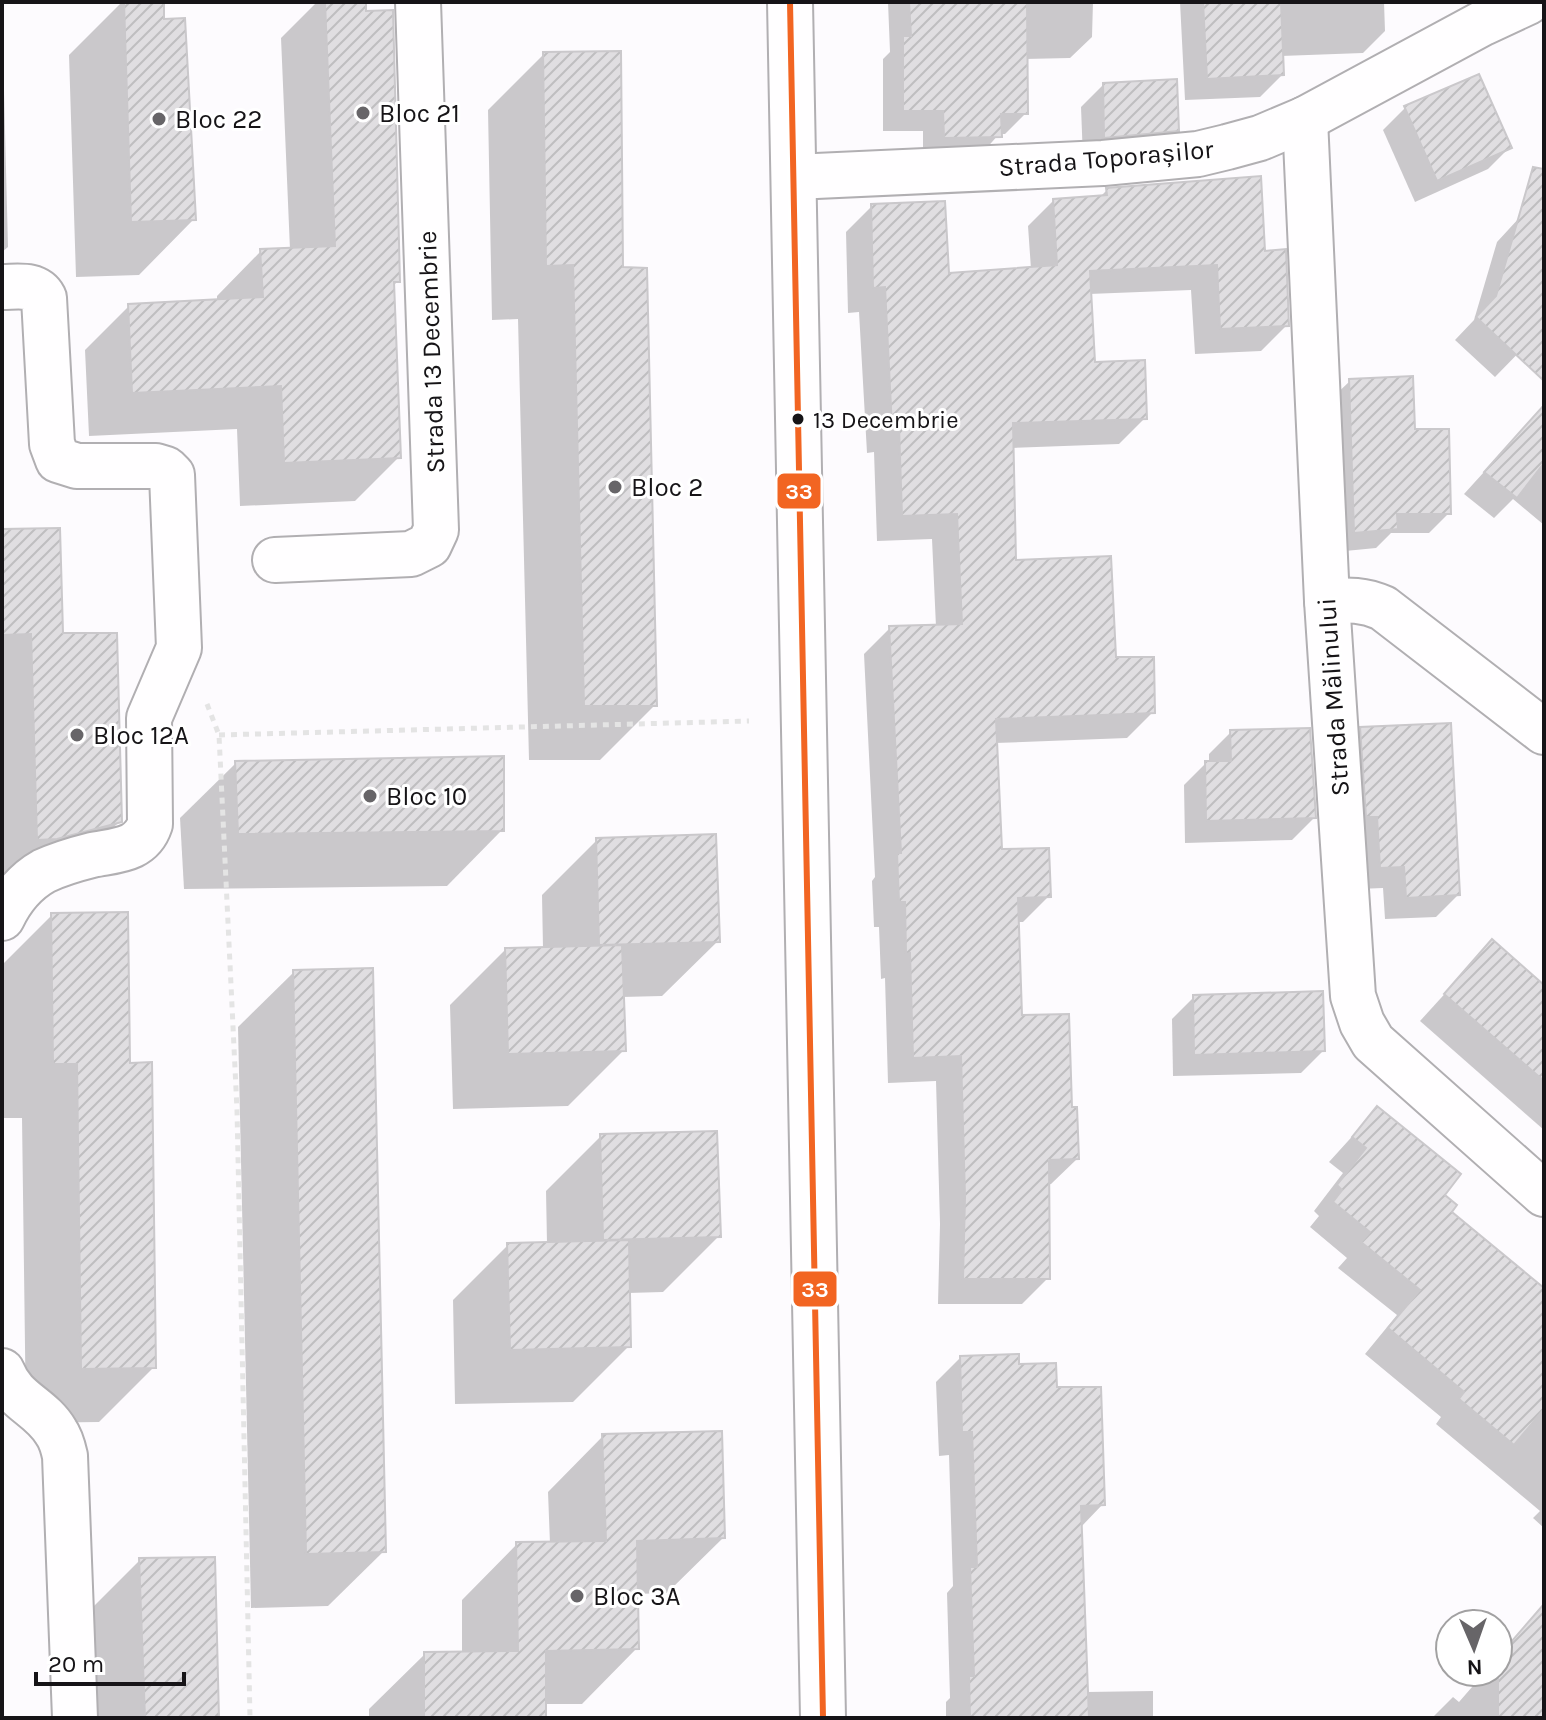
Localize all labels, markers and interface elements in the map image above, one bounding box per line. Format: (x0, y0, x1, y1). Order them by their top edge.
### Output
place label: Bloc 21 (379, 98, 460, 129)
place label: Bloc 22 (175, 104, 262, 135)
marker: Bloc 21 (354, 104, 372, 122)
marker: Bloc 22 (150, 110, 168, 128)
street label: Strada Toporașilor (997, 134, 1215, 183)
street label: Strada 13 Decembrie (412, 230, 451, 474)
place label: 13 Decembrie (813, 406, 959, 434)
marker: 13 Decembrie (790, 411, 806, 427)
place label: Bloc 2 (631, 472, 703, 503)
line badge: 33 (776, 472, 822, 510)
marker: Bloc 2 (606, 478, 624, 496)
text: 33 (785, 479, 813, 505)
street label: Strada Mălinului (1311, 597, 1356, 797)
place label: Bloc 12A (93, 720, 189, 751)
marker: Bloc 12A (68, 726, 86, 744)
place label: Bloc 10 (386, 781, 467, 812)
marker: Bloc 10 (361, 787, 379, 805)
line badge: 33 (792, 1270, 838, 1308)
text: 33 (801, 1277, 829, 1303)
place label: Bloc 3A (593, 1581, 681, 1612)
marker: Bloc 3A (568, 1587, 586, 1605)
north arrow (1434, 1608, 1514, 1688)
scale bar (36, 1636, 184, 1686)
text: 20 m (48, 1650, 104, 1678)
text: N (1466, 1654, 1483, 1680)

